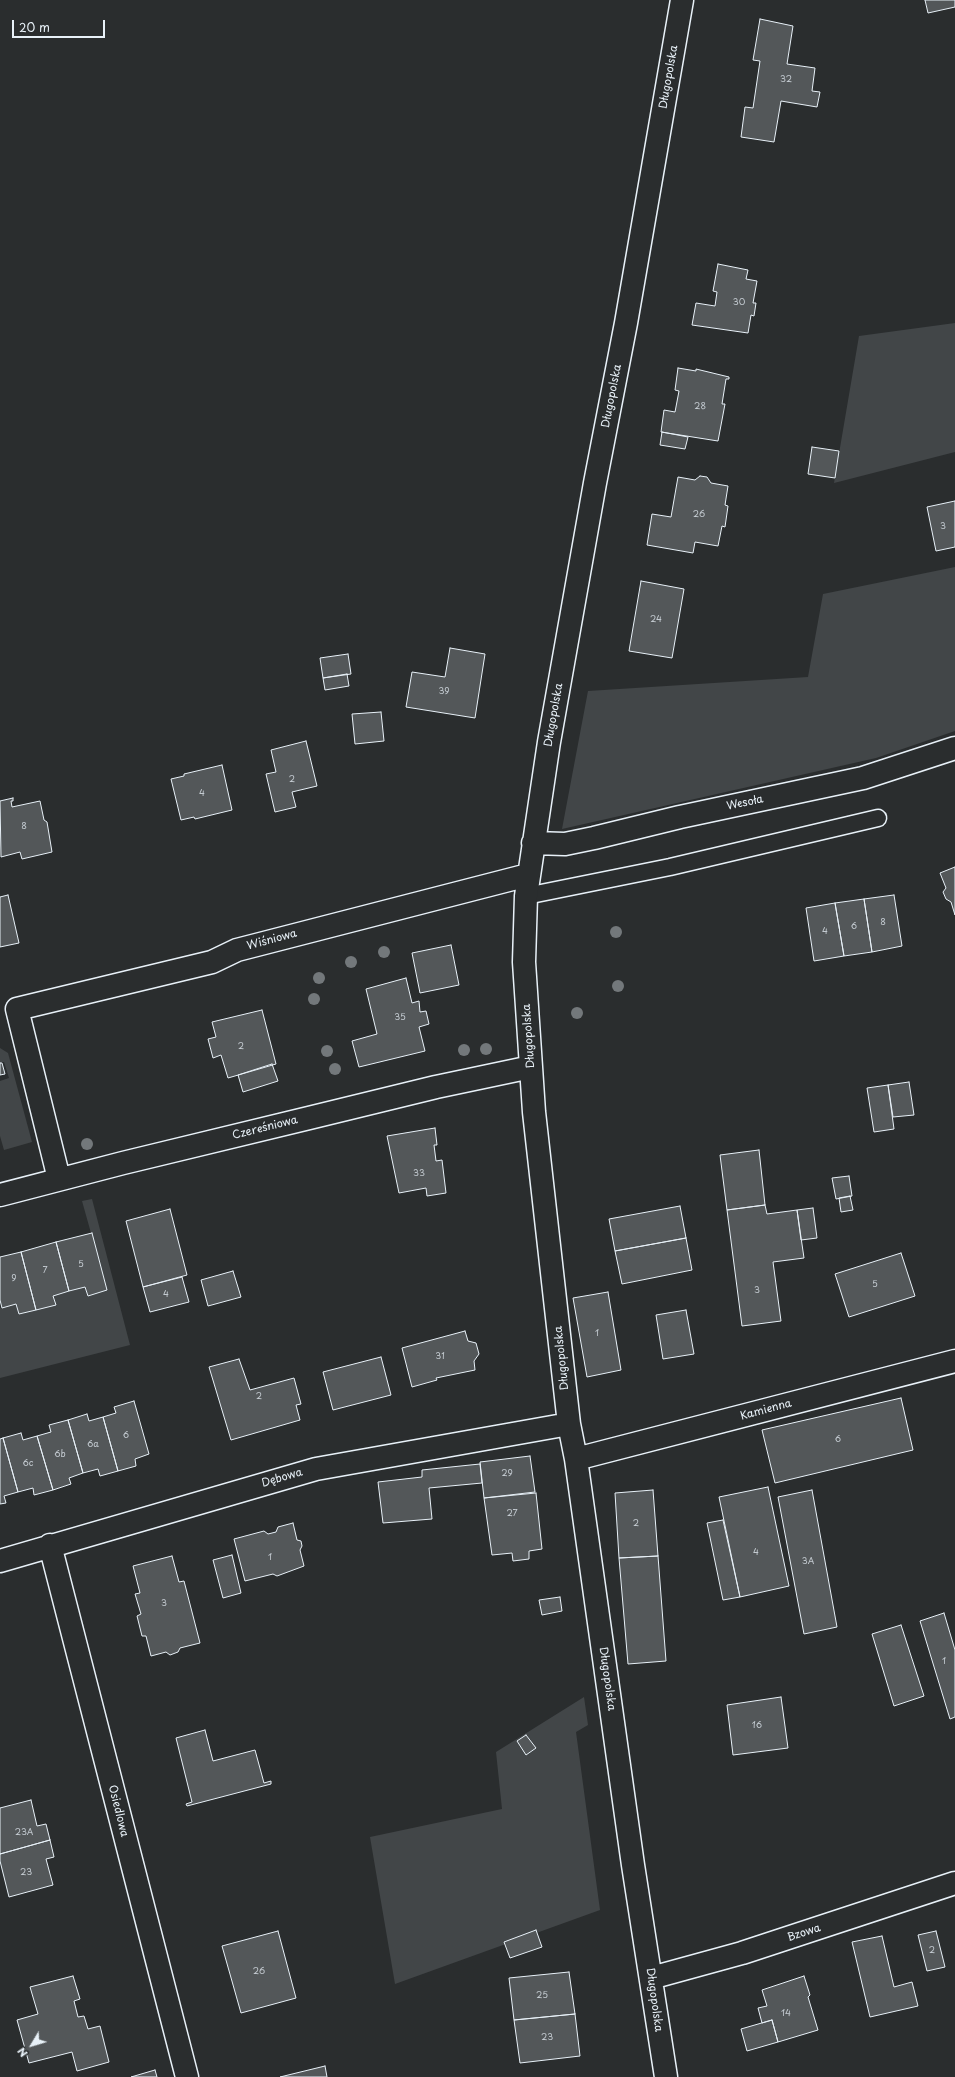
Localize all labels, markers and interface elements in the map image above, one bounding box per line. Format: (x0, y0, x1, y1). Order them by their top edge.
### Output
scale bar (14, 12, 107, 38)
text: 20 m (19, 18, 50, 36)
street label: Długopolska (657, 44, 681, 110)
house number: 32 (780, 75, 792, 85)
house number: 30 (733, 298, 745, 308)
street label: Długopolska (599, 363, 625, 429)
house number: 28 (694, 402, 706, 412)
house number: 26 (693, 510, 705, 520)
house number: 3 (940, 522, 946, 532)
house number: 24 (650, 615, 662, 625)
street label: Długopolska (542, 682, 566, 748)
house number: 39 (438, 687, 450, 697)
house number: 2 (289, 775, 295, 785)
house number: 4 (199, 789, 205, 799)
street label: Wesoła (725, 793, 765, 813)
house number: 8 (21, 822, 27, 832)
house number: 8 (880, 918, 886, 928)
house number: 6 (851, 922, 857, 932)
street label: Wiśniowa (246, 927, 298, 953)
house number: 4 (822, 927, 828, 937)
street label: Długopolska (520, 1003, 538, 1069)
house number: 35 (394, 1013, 406, 1023)
house number: 2 (238, 1042, 244, 1052)
street label: Czereśniowa (231, 1114, 299, 1142)
house number: 33 (413, 1169, 425, 1179)
house number: 5 (78, 1260, 84, 1270)
house number: 7 (42, 1266, 48, 1276)
house number: 9 (11, 1274, 17, 1284)
house number: 5 (872, 1280, 878, 1290)
house number: 3 (754, 1286, 760, 1296)
house number: 4 (163, 1290, 169, 1300)
street label: Długopolska (552, 1325, 572, 1391)
house number: 1 (595, 1329, 599, 1339)
house number: 31 (435, 1352, 445, 1362)
house number: 2 (256, 1392, 262, 1402)
street label: Kamienna (739, 1397, 793, 1423)
house number: 6 (123, 1431, 129, 1441)
house number: 6 (835, 1435, 841, 1445)
house number: 6a (87, 1440, 99, 1450)
house number: 6b (54, 1450, 66, 1460)
house number: 6c (22, 1459, 34, 1469)
street label: Dębowa (260, 1466, 304, 1490)
house number: 29 (501, 1469, 513, 1479)
house number: 27 (506, 1509, 518, 1519)
house number: 2 (633, 1519, 639, 1529)
house number: 4 (753, 1548, 759, 1558)
house number: 1 (268, 1553, 272, 1563)
house number: 3A (802, 1557, 814, 1567)
house number: 3 (161, 1599, 167, 1609)
street label: Długopolska (596, 1646, 618, 1712)
house number: 1 (942, 1657, 946, 1667)
house number: 16 (752, 1721, 762, 1731)
street label: Osiedlowa (105, 1784, 131, 1838)
house number: 23A (15, 1828, 33, 1838)
house number: 23 (20, 1868, 32, 1878)
street label: Bzowa (786, 1921, 822, 1945)
house number: 2 (929, 1946, 935, 1956)
house number: 26 (253, 1967, 265, 1977)
street label: Długopolska (643, 1967, 665, 2033)
house number: 25 (536, 1991, 548, 2001)
house number: 14 (781, 2009, 791, 2019)
north arrow (12, 2025, 52, 2065)
house number: 23 (541, 2033, 553, 2043)
text: N (13, 2044, 32, 2061)

